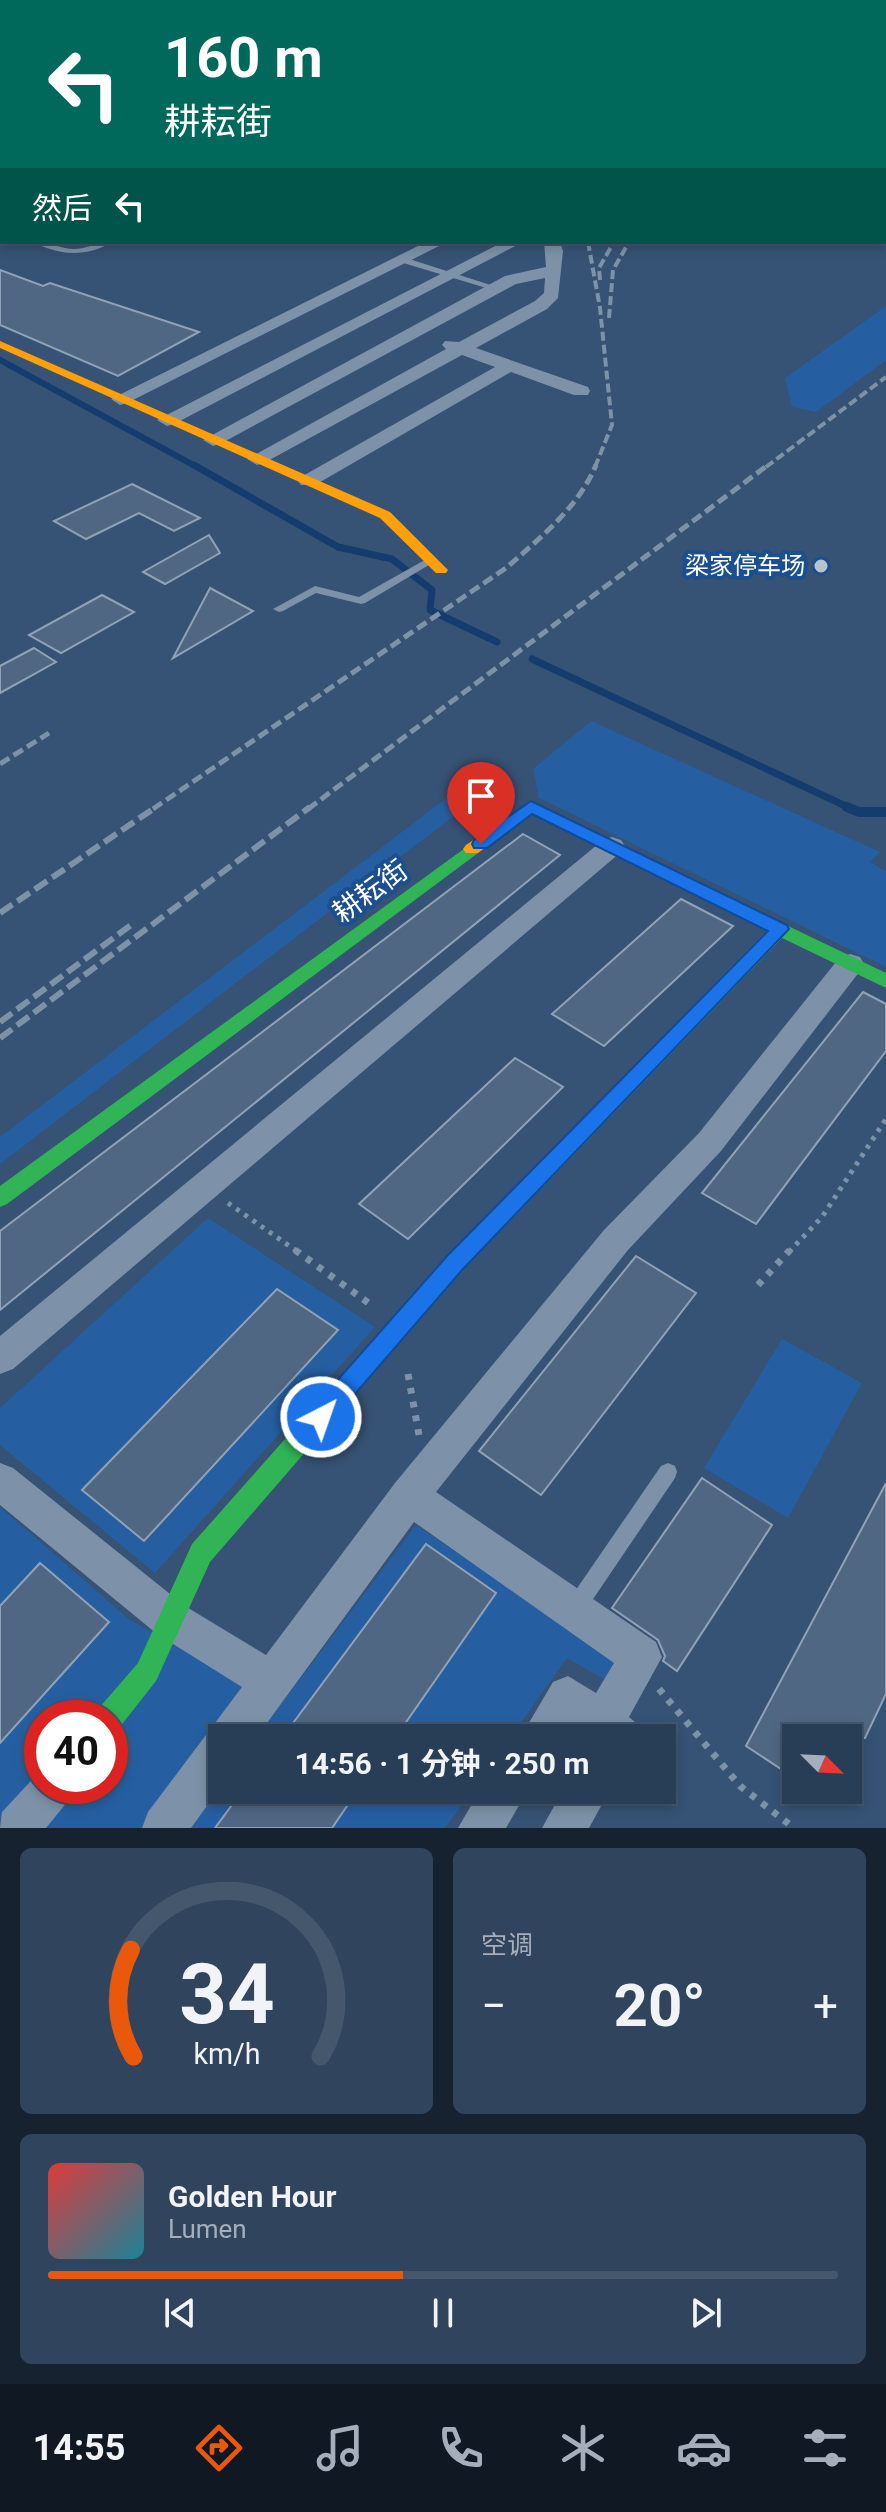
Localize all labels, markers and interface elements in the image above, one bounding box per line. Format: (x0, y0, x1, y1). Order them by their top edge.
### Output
text: 160 m (164, 25, 323, 91)
icon: left (32, 32, 136, 136)
text: 耕耘街 (164, 101, 272, 143)
icon: left (108, 184, 152, 228)
text: 然后 (32, 191, 92, 226)
place label: 梁家停车场 (685, 552, 805, 580)
marker: 梁家停车场 (812, 557, 830, 575)
pin (447, 762, 515, 844)
icon: arrive (459, 774, 503, 818)
street label: 耕耘街 (327, 853, 414, 929)
position arrow (279, 1375, 363, 1459)
speed limit sign: 40 (24, 1700, 128, 1804)
north arrow (782, 1724, 862, 1804)
map controls (782, 1724, 862, 1804)
text: 14:56 · 1 分钟 · 250 m (295, 1746, 589, 1781)
text: 空调 (481, 1930, 533, 1960)
text: 34 (179, 1946, 274, 2043)
text: 20° (613, 1970, 706, 2041)
text: − (481, 1980, 506, 2032)
text: + (813, 1980, 838, 2032)
text: km/h (193, 2037, 260, 2071)
text: Golden Hour (168, 2179, 337, 2214)
text: Lumen (168, 2214, 247, 2244)
icon: previous (158, 2291, 202, 2335)
icon: pause (421, 2291, 465, 2335)
icon: next (684, 2291, 728, 2335)
icon: directions (191, 2420, 247, 2476)
icon: music (312, 2420, 368, 2476)
icon: phone (433, 2420, 489, 2476)
icon: climate (555, 2420, 611, 2476)
icon: car (676, 2420, 732, 2476)
icon: filters (797, 2420, 853, 2476)
text: 14:55 (33, 2427, 125, 2469)

